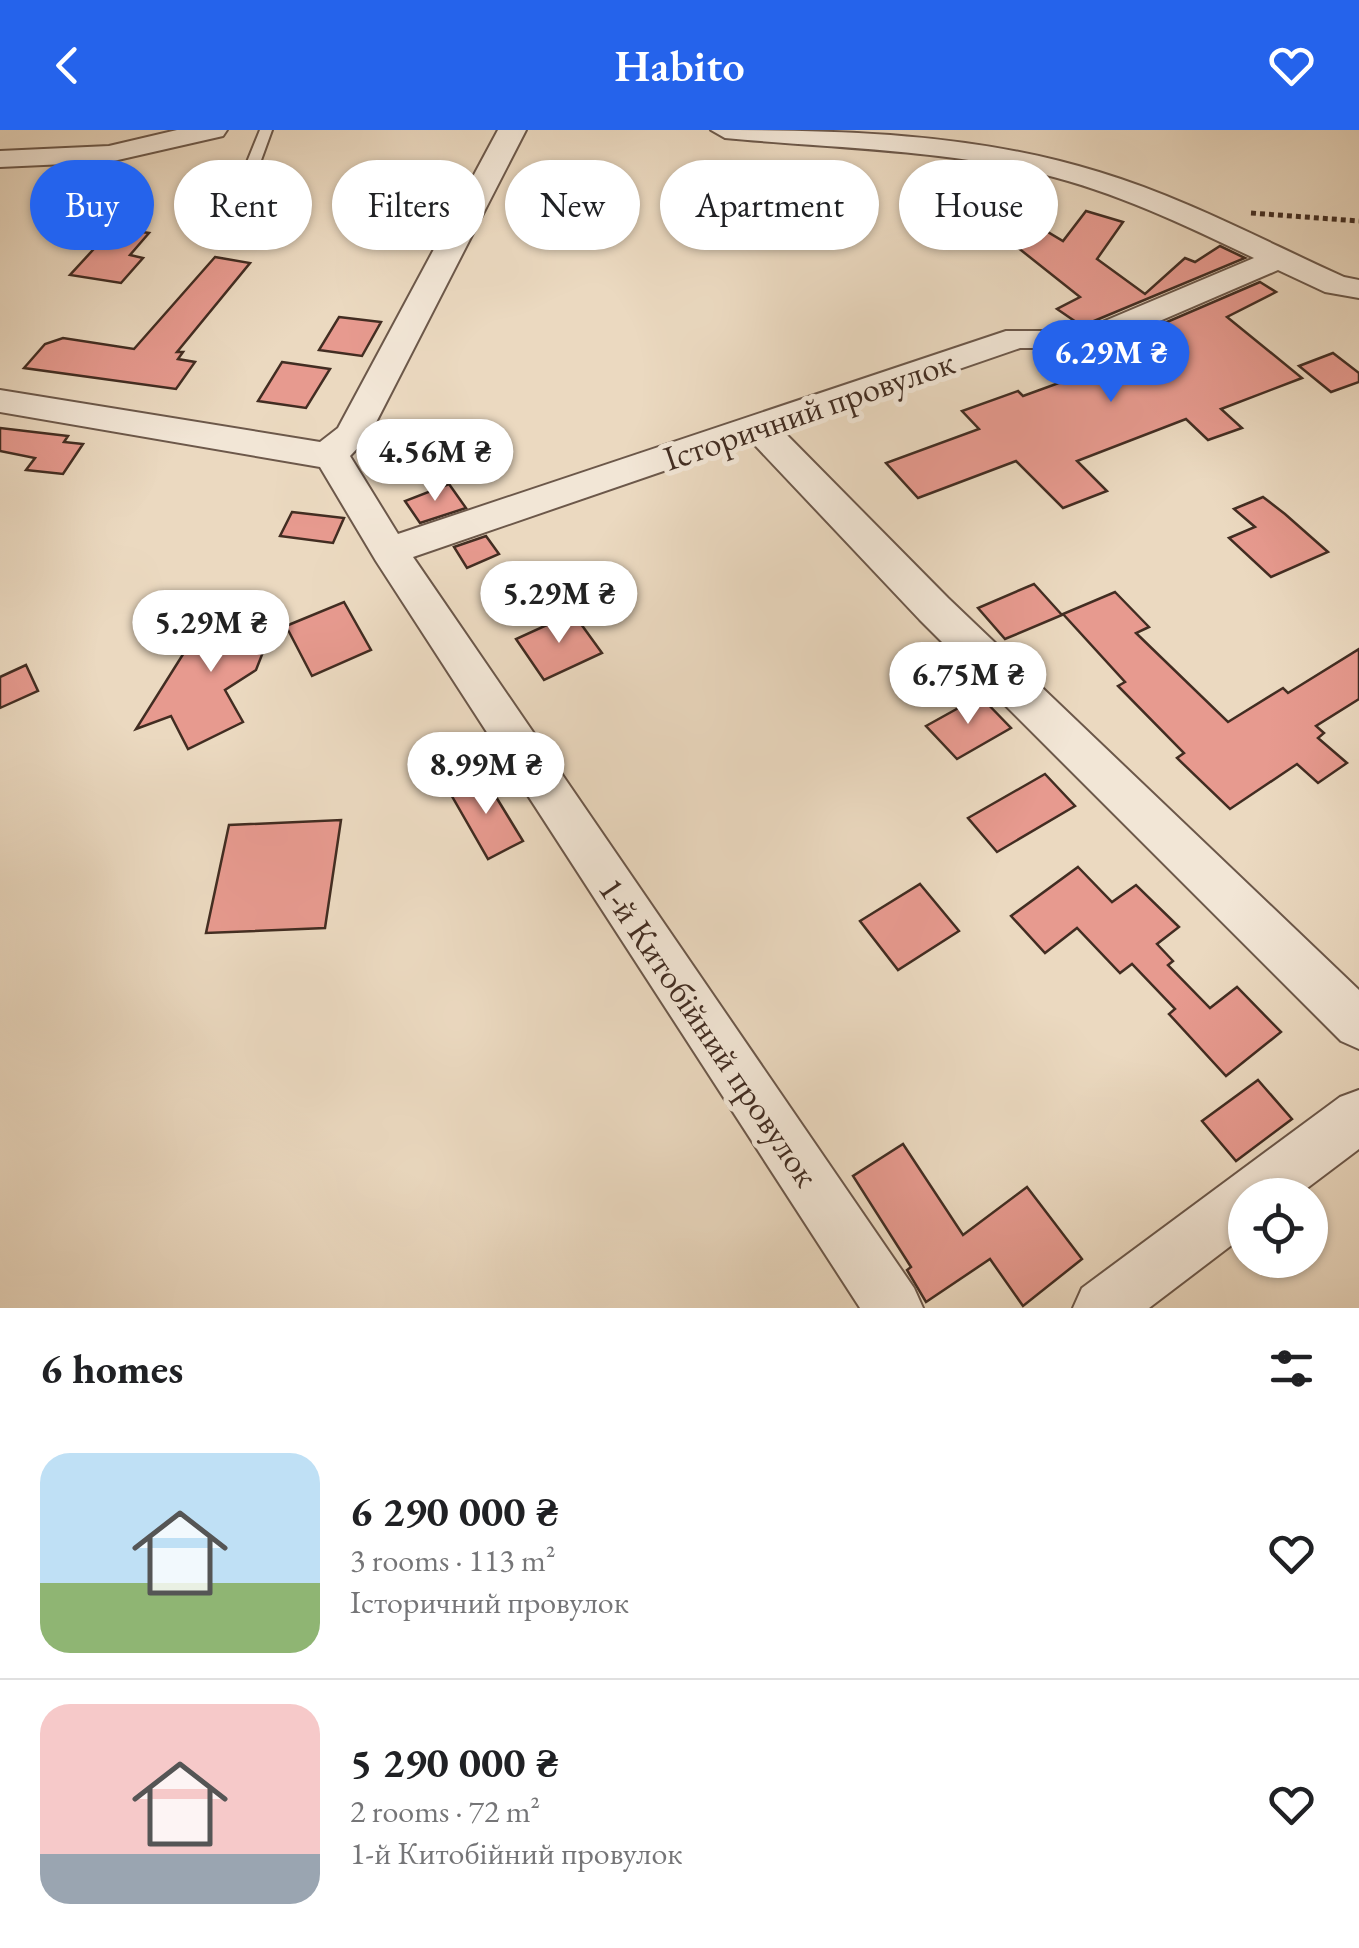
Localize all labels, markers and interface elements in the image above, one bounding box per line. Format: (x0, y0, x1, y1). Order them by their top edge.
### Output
text: Habito (614, 36, 745, 94)
icon: back (40, 38, 95, 93)
icon: heart (1264, 38, 1319, 93)
chip: Buy (30, 160, 154, 250)
chip: Rent (174, 160, 312, 250)
chip: Filters (332, 160, 485, 250)
chip: New (505, 160, 640, 250)
chip: Apartment (660, 160, 879, 250)
chip: House (899, 160, 1058, 250)
pin: 6.29M ₴ (1019, 320, 1203, 405)
text: 6.29M ₴ (1054, 331, 1168, 373)
street label: Історичний провулок (657, 339, 961, 481)
pin: 4.56M ₴ (343, 419, 527, 504)
text: 4.56M ₴ (378, 430, 492, 472)
pin: 5.29M ₴ (467, 561, 651, 646)
text: 5.29M ₴ (502, 572, 616, 614)
pin: 5.29M ₴ (119, 590, 303, 675)
text: 5.29M ₴ (154, 601, 268, 643)
pin: 6.75M ₴ (876, 642, 1060, 727)
text: 6.75M ₴ (911, 653, 1025, 695)
pin: 8.99M ₴ (394, 732, 578, 817)
text: 8.99M ₴ (429, 743, 543, 785)
street label: 1-й Китобійний провулок (588, 868, 830, 1196)
map controls (1228, 1178, 1328, 1278)
button: locate (1228, 1178, 1328, 1278)
text: 6 homes (40, 1341, 183, 1396)
icon: filters (1264, 1341, 1319, 1396)
text: 6 290 000 ₴ (350, 1484, 559, 1539)
icon: home (120, 1493, 240, 1613)
icon: heart (1264, 1526, 1319, 1581)
text: 3 rooms · 113 m² (350, 1539, 556, 1581)
text: Історичний провулок (350, 1581, 629, 1623)
text: 5 290 000 ₴ (350, 1735, 559, 1790)
icon: home (120, 1744, 240, 1864)
icon: heart (1264, 1777, 1319, 1832)
text: 2 rooms · 72 m² (350, 1790, 540, 1832)
text: 1-й Китобійний провулок (350, 1832, 683, 1874)

